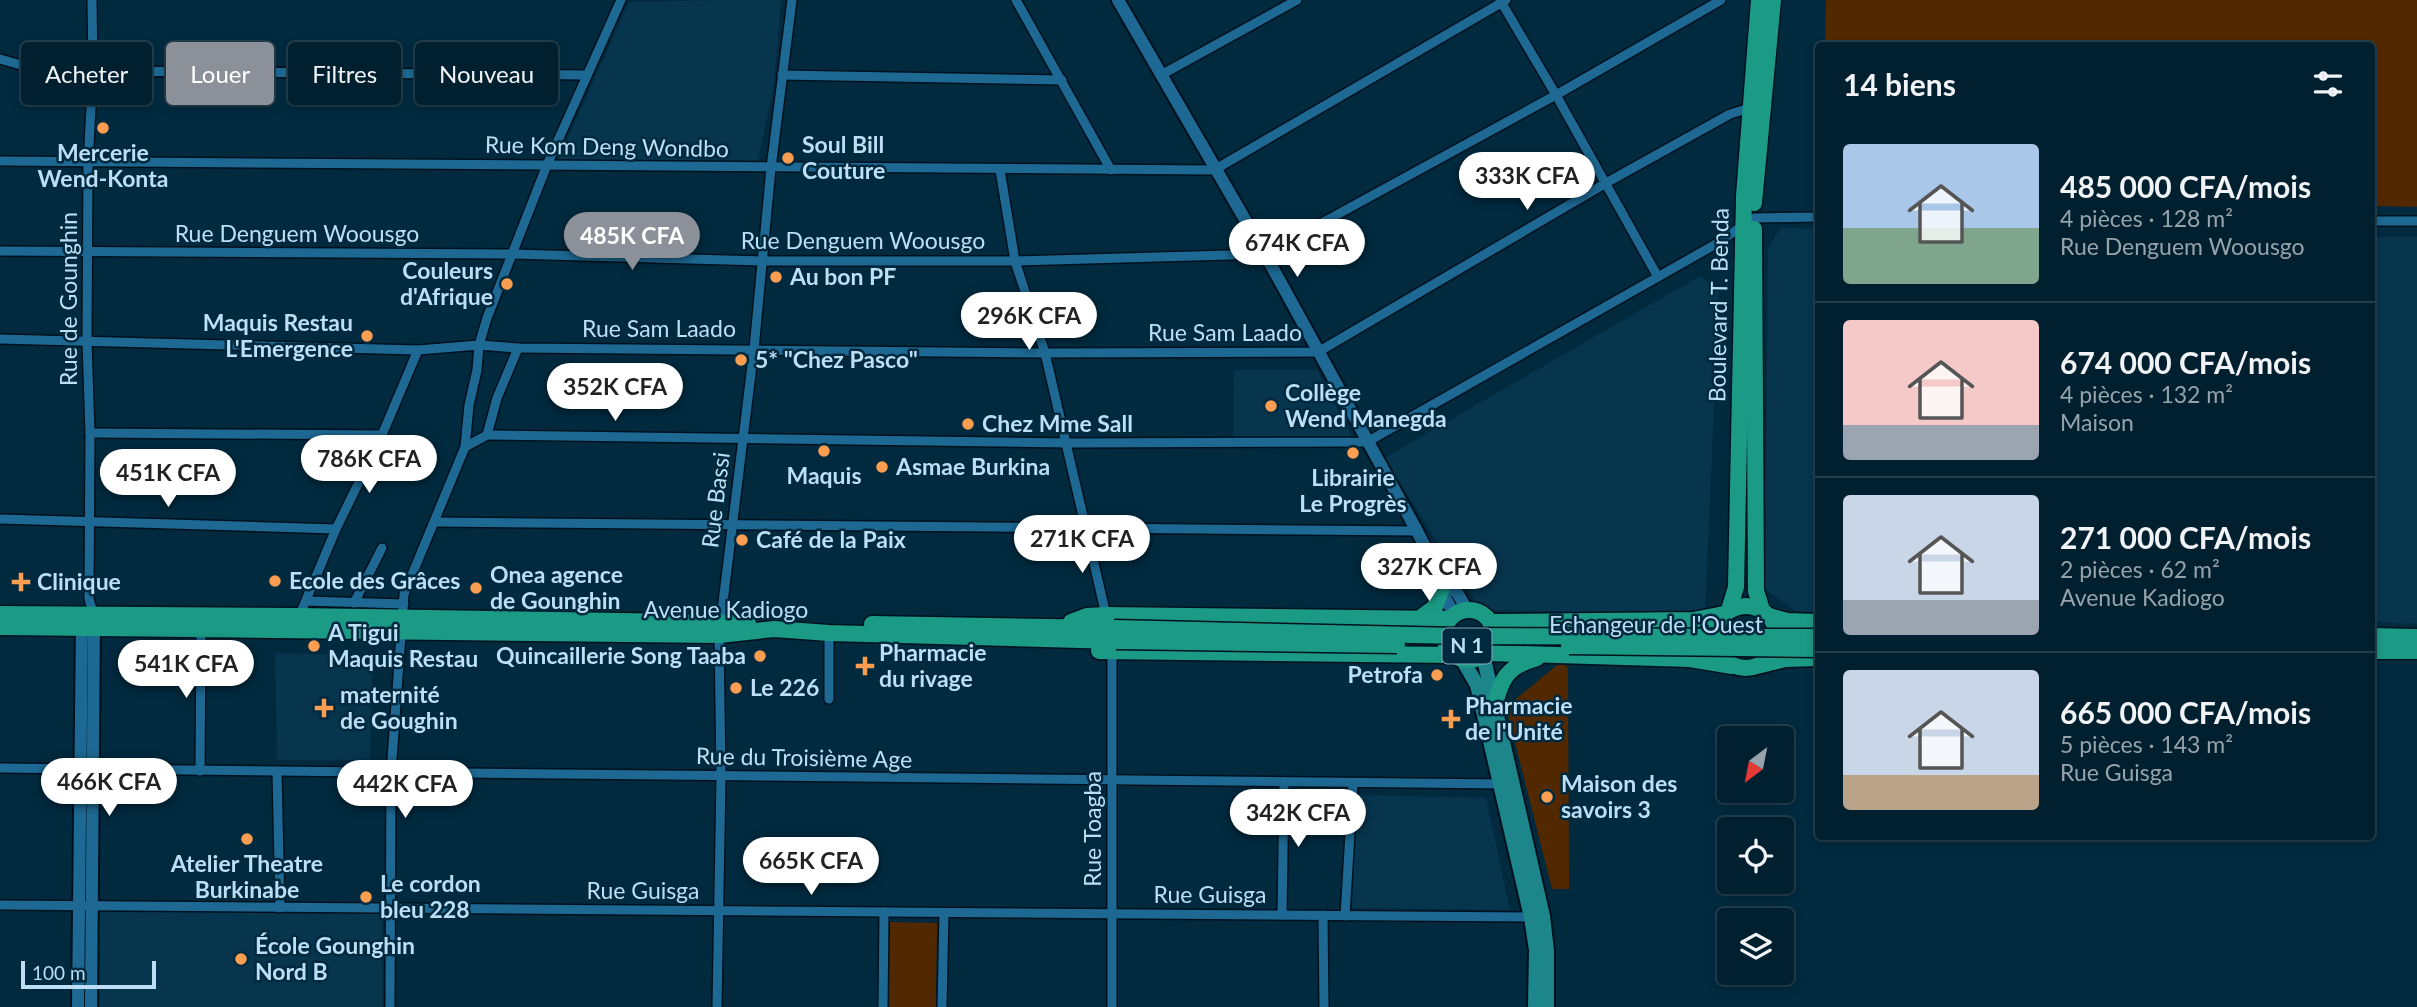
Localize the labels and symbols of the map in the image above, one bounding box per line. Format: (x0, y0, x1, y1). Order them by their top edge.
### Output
marker: Mercerie Wend-Konta (95, 120, 111, 136)
street label: Rue Kom Deng Wondbo (485, 130, 729, 162)
place label: Soul Bill Couture (802, 130, 885, 184)
place label: Mercerie Wend-Konta (38, 138, 168, 192)
marker: Soul Bill Couture (780, 150, 796, 166)
pin: 333K CFA (1455, 152, 1599, 212)
street label: Boulevard T. Benda (1702, 208, 1734, 402)
street label: Rue de Gounghin (54, 212, 82, 386)
pin: 485K CFA (560, 212, 704, 272)
street label: Rue Denguem Woousgo (175, 219, 419, 247)
pin: 674K CFA (1225, 219, 1369, 279)
street label: Rue Denguem Woousgo (741, 226, 985, 254)
place label: Couleurs d'Afrique (400, 256, 493, 310)
place label: Au bon PF (789, 262, 896, 290)
marker: Au bon PF (768, 269, 784, 285)
marker: Couleurs d'Afrique (499, 276, 515, 292)
pin: 296K CFA (957, 292, 1101, 352)
place label: Maquis Restau L'Emergence (203, 308, 353, 362)
street label: Rue Sam Laado (582, 314, 736, 342)
street label: Rue Sam Laado (1148, 318, 1302, 346)
marker: Maquis Restau L'Emergence (359, 328, 375, 344)
place label: 5* "Chez Pasco" (755, 345, 918, 373)
marker: 5* "Chez Pasco" (733, 352, 749, 368)
pin: 352K CFA (543, 364, 687, 423)
place label: Collège Wend Manegda (1285, 378, 1447, 432)
marker: Collège Wend Manegda (1263, 398, 1279, 414)
place label: Chez Mme Sall (982, 409, 1133, 437)
marker: Chez Mme Sall (960, 416, 976, 432)
pin: 786K CFA (297, 435, 441, 495)
marker: Maquis (816, 443, 832, 459)
marker: Librairie Le Progrès (1345, 445, 1361, 461)
pin: 451K CFA (96, 449, 240, 509)
street label: Rue Bassi (695, 450, 735, 549)
place label: Asmae Burkina (895, 452, 1050, 480)
marker: Asmae Burkina (874, 459, 890, 475)
place label: Maquis (786, 461, 862, 489)
place label: Librairie Le Progrès (1299, 463, 1407, 517)
pin: 271K CFA (1010, 516, 1154, 575)
place label: Café de la Paix (756, 525, 906, 553)
marker: Café de la Paix (734, 532, 750, 548)
pin: 327K CFA (1357, 544, 1501, 603)
place label: Onea agence de Gounghin (490, 560, 623, 614)
place label: Ecole des Grâces (289, 566, 460, 594)
place label: Clinique (37, 567, 121, 595)
marker: Clinique (11, 572, 31, 592)
marker: Ecole des Grâces (267, 573, 283, 589)
marker: Onea agence de Gounghin (468, 580, 484, 596)
street label: Avenue Kadiogo (644, 595, 808, 623)
street label: Echangeur de l'Ouest (1549, 610, 1764, 638)
place label: A Tigui Maquis Restau (327, 618, 478, 672)
road number: N 1 (1442, 628, 1492, 664)
marker: A Tigui Maquis Restau (306, 638, 322, 654)
place label: Pharmacie du rivage (879, 638, 987, 692)
pin: 541K CFA (114, 640, 258, 700)
place label: Quincaillerie Song Taaba (496, 641, 746, 669)
marker: Quincaillerie Song Taaba (752, 648, 768, 664)
marker: Pharmacie du rivage (857, 658, 873, 674)
place label: Petrofa (1348, 660, 1423, 688)
marker: Petrofa (1429, 667, 1445, 683)
place label: Le 226 (750, 673, 819, 701)
place label: maternité de Goughin (340, 680, 458, 734)
marker: Le 226 (728, 680, 744, 696)
place label: Pharmacie de l'Unité (1465, 691, 1573, 745)
marker: maternité de Goughin (314, 698, 334, 718)
marker: Pharmacie de l'Unité (1443, 711, 1459, 727)
north arrow (1717, 726, 1794, 803)
street label: Rue du Troisième Age (696, 741, 912, 773)
pin: 466K CFA (37, 758, 181, 818)
pin: 442K CFA (333, 760, 477, 820)
place label: Maison des savoirs 3 (1561, 769, 1677, 823)
street label: Rue Toagba (1078, 771, 1106, 887)
marker: Maison des savoirs 3 (1539, 789, 1555, 805)
pin: 342K CFA (1226, 790, 1370, 849)
marker: Atelier Theatre Burkinabe (239, 831, 255, 847)
pin: 665K CFA (739, 838, 883, 897)
place label: Atelier Theatre Burkinabe (170, 849, 323, 903)
place label: Le cordon bleu 228 (380, 869, 481, 923)
street label: Rue Guisga (586, 876, 700, 904)
street label: Rue Guisga (1153, 880, 1267, 908)
marker: Le cordon bleu 228 (358, 889, 374, 905)
place label: École Gounghin Nord B (255, 931, 415, 985)
marker: École Gounghin Nord B (233, 951, 249, 967)
scale bar (21, 958, 156, 990)

